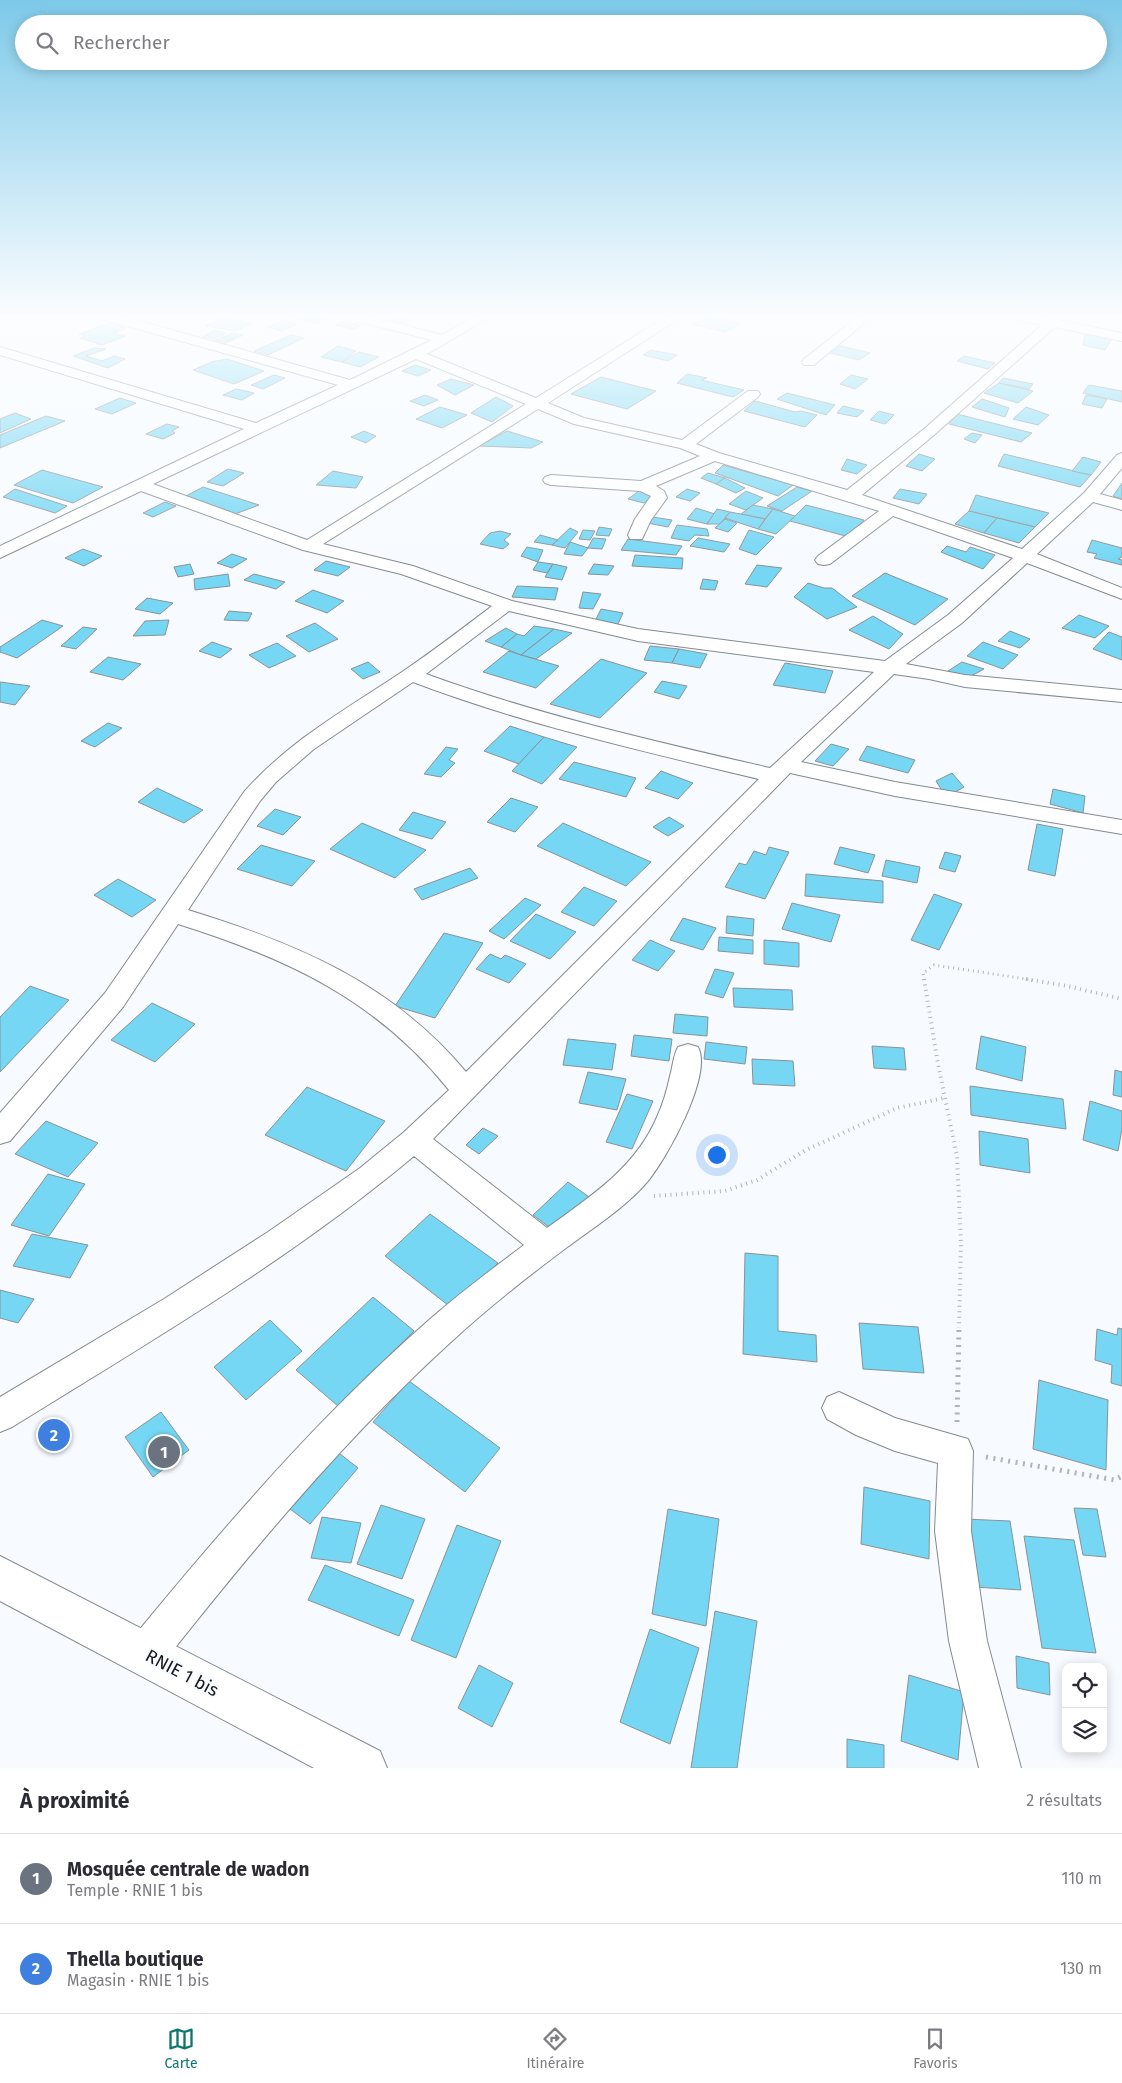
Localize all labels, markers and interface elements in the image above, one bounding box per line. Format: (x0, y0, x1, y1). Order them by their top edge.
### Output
search box (15, 15, 1107, 70)
icon: search (33, 29, 61, 57)
text: Rechercher (73, 31, 170, 54)
your location (704, 1142, 730, 1168)
pin: 2 (38, 1416, 70, 1454)
pin: 1 (148, 1433, 180, 1471)
street label: RNIE 1 bis (142, 1645, 222, 1701)
map controls (1062, 1663, 1107, 1753)
button: locate (1062, 1663, 1107, 1708)
button: layers (1062, 1708, 1107, 1753)
text: À proximité (20, 1788, 129, 1814)
text: 2 résultats (1026, 1791, 1102, 1810)
text: Mosquée centrale de wadon (67, 1858, 309, 1881)
text: 1 (32, 1869, 40, 1888)
text: 110 m (1061, 1869, 1102, 1888)
text: Temple · RNIE 1 bis (67, 1881, 203, 1900)
text: Thella boutique (67, 1948, 204, 1971)
text: 2 (32, 1959, 40, 1978)
text: 130 m (1060, 1959, 1102, 1978)
text: Magasin · RNIE 1 bis (67, 1971, 209, 1990)
tab: Carte (164, 2025, 198, 2072)
tab: Itinéraire (526, 2025, 584, 2072)
tab: Favoris (913, 2025, 958, 2072)

